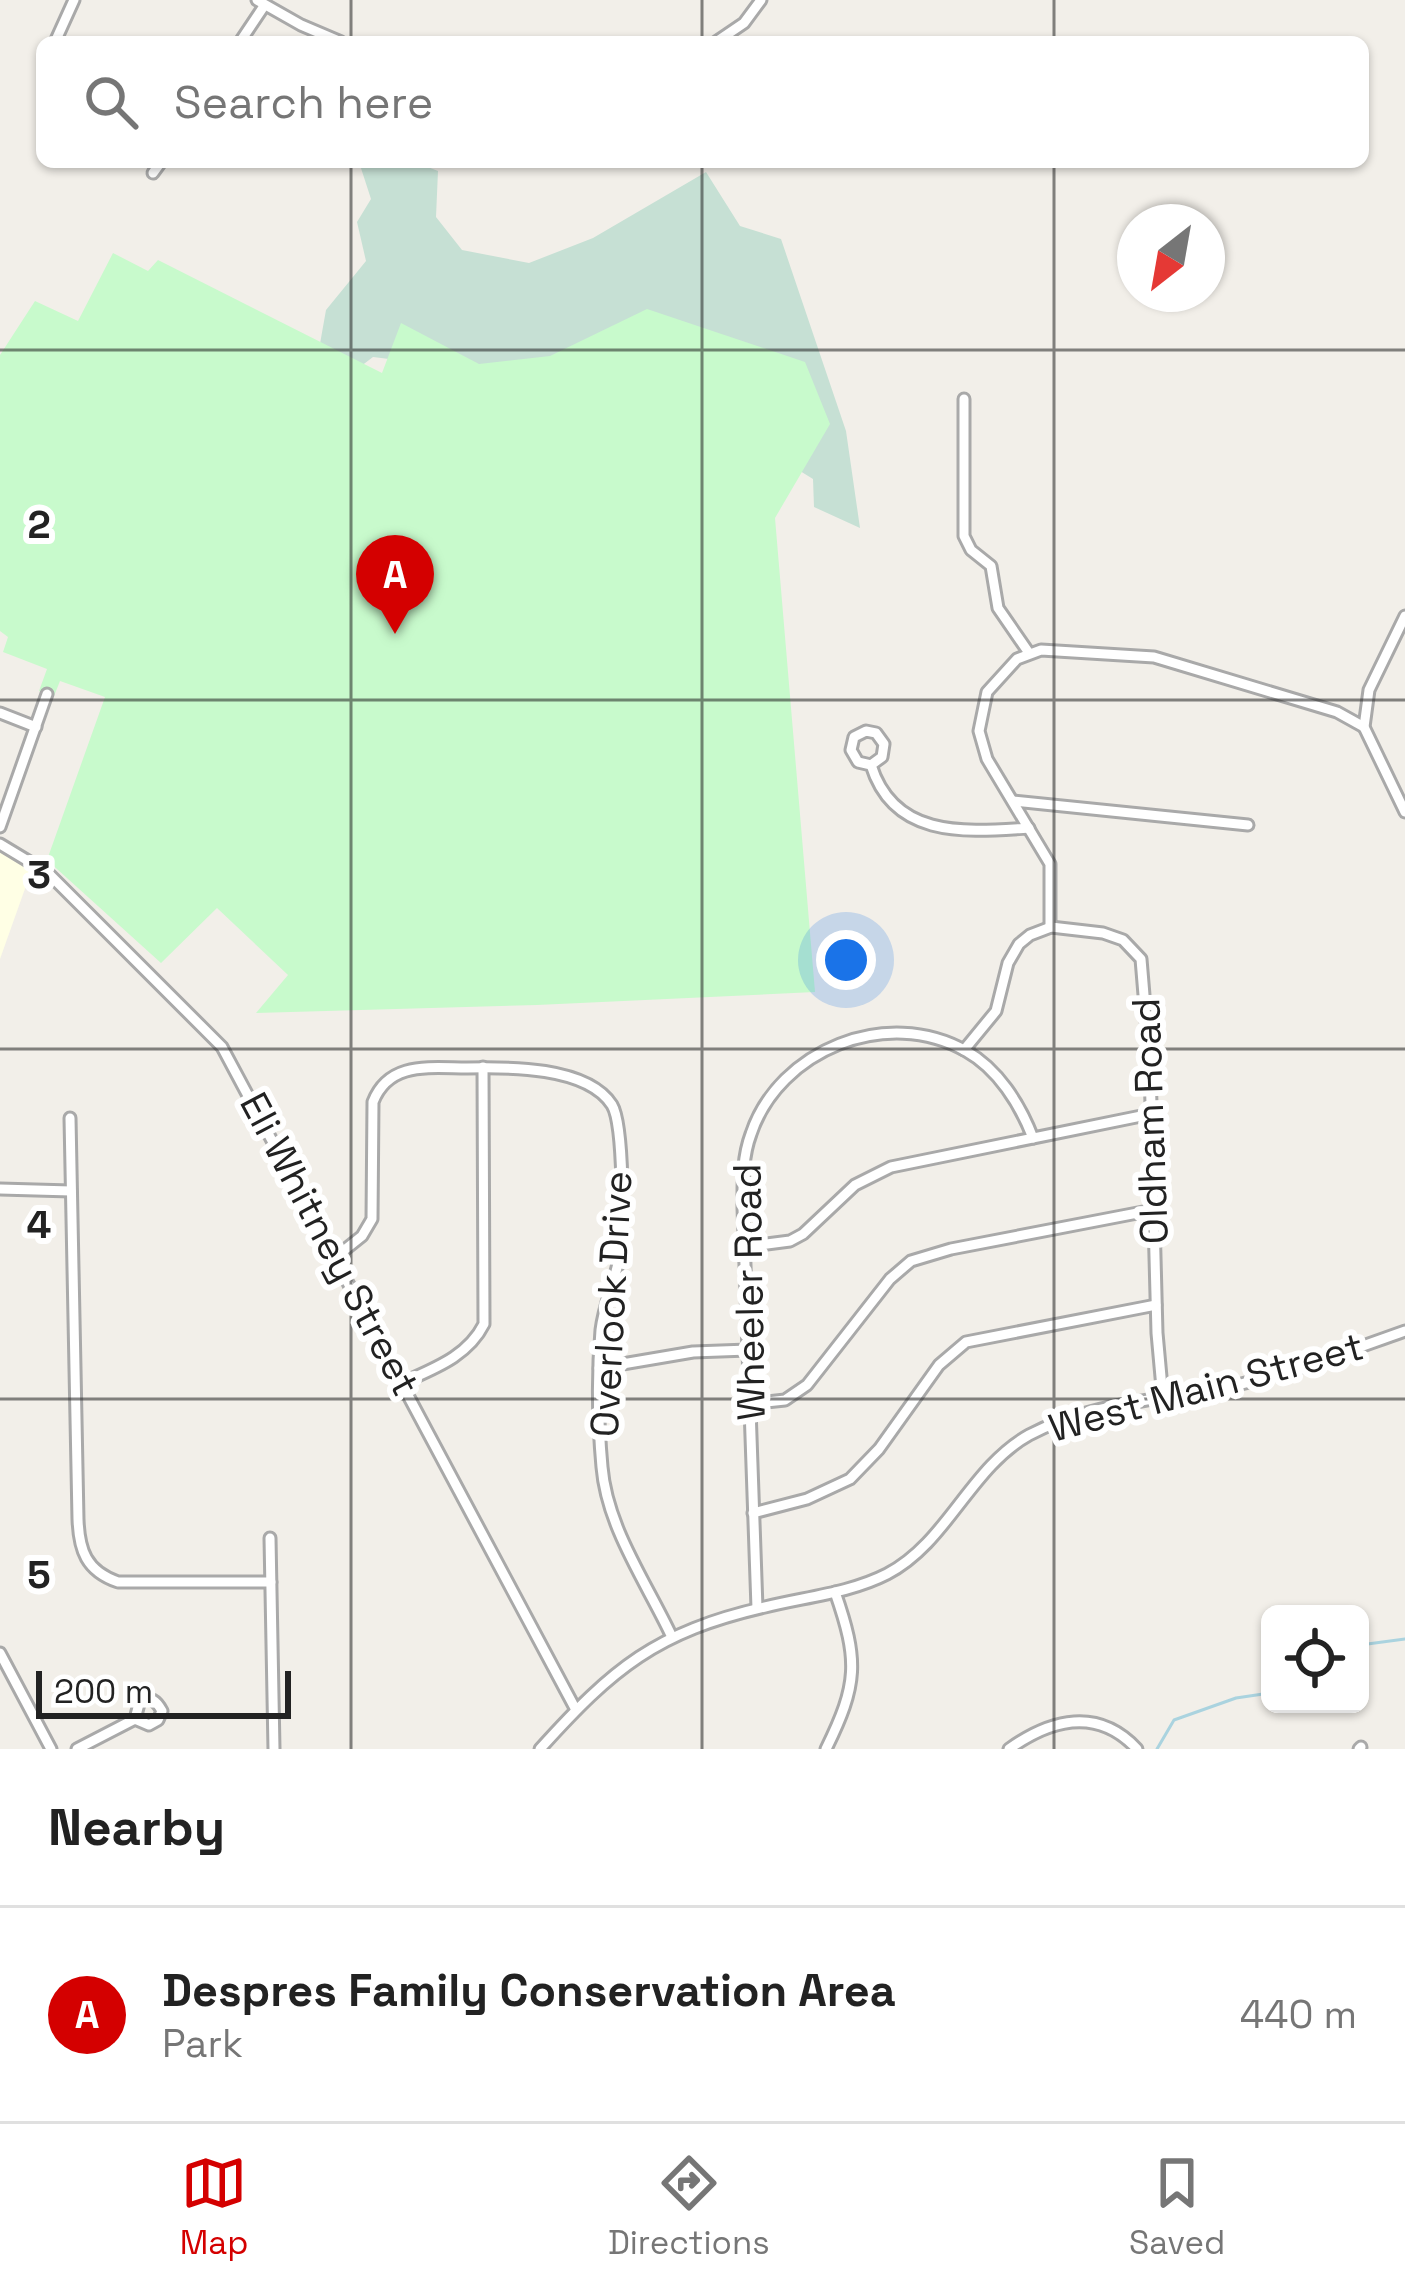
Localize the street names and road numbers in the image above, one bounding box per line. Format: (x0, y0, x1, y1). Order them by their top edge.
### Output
street label: Oldham Road (1121, 997, 1179, 1245)
street label: Eli Whitney Street (229, 1084, 431, 1404)
street label: Wheeler Road (722, 1163, 776, 1421)
street label: Overlook Drive (580, 1170, 642, 1438)
street label: West Main Street (1043, 1321, 1369, 1453)

